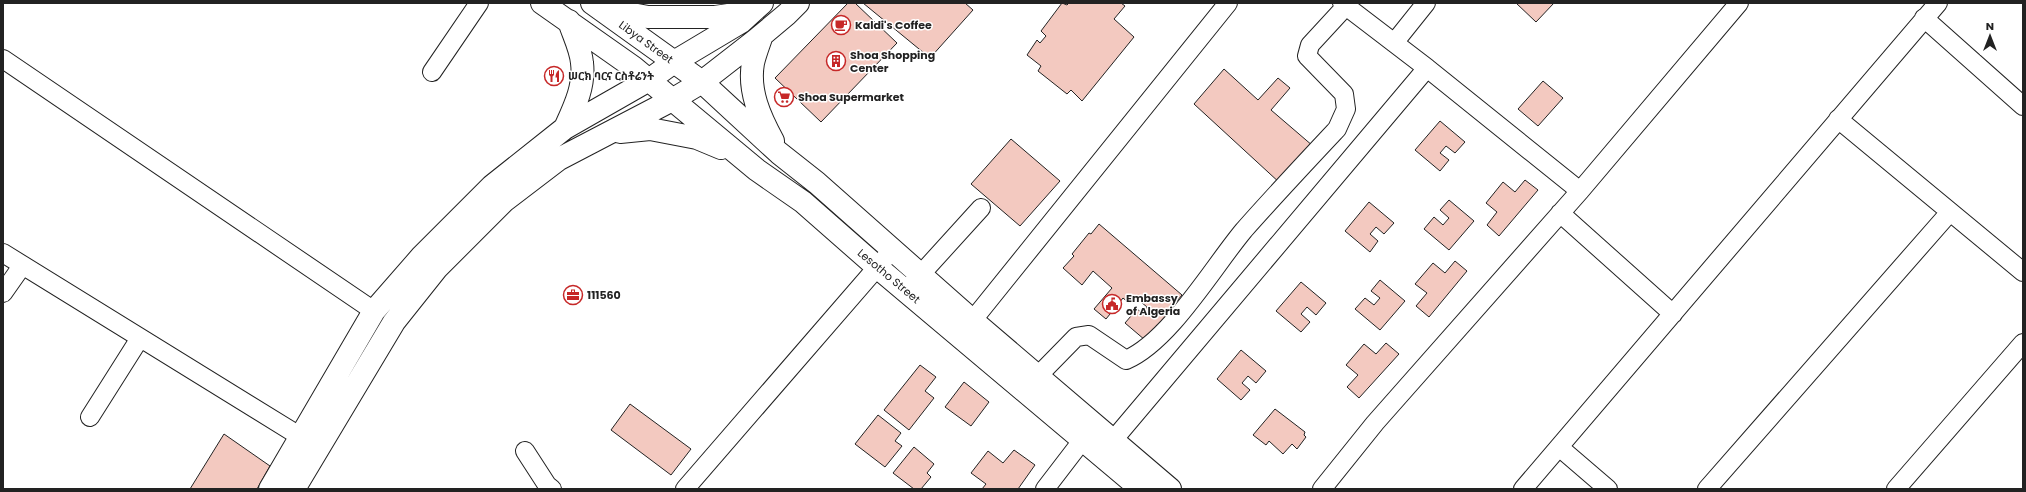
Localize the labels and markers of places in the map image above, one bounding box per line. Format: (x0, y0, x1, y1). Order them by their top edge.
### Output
cafe icon: Kaldi's Coffee (830, 14, 852, 36)
place label: Kaldi's Coffee (855, 17, 932, 33)
place label: Shoa Shopping Center (850, 47, 935, 76)
building icon: Shoa Shopping Center (825, 50, 847, 72)
restaurant icon: ሠርክ ባርና ርስቶሬንት (543, 65, 565, 87)
place label: ሠርክ ባርና ርስቶሬንት (568, 68, 654, 84)
supermarket icon: Shoa Supermarket (773, 86, 795, 108)
place label: Shoa Supermarket (798, 89, 905, 105)
office icon: 111560 (562, 284, 584, 306)
place label: 111560 (587, 287, 621, 303)
place label: Embassy of Algeria (1126, 290, 1180, 319)
public building icon: Embassy of Algeria (1101, 293, 1123, 315)

